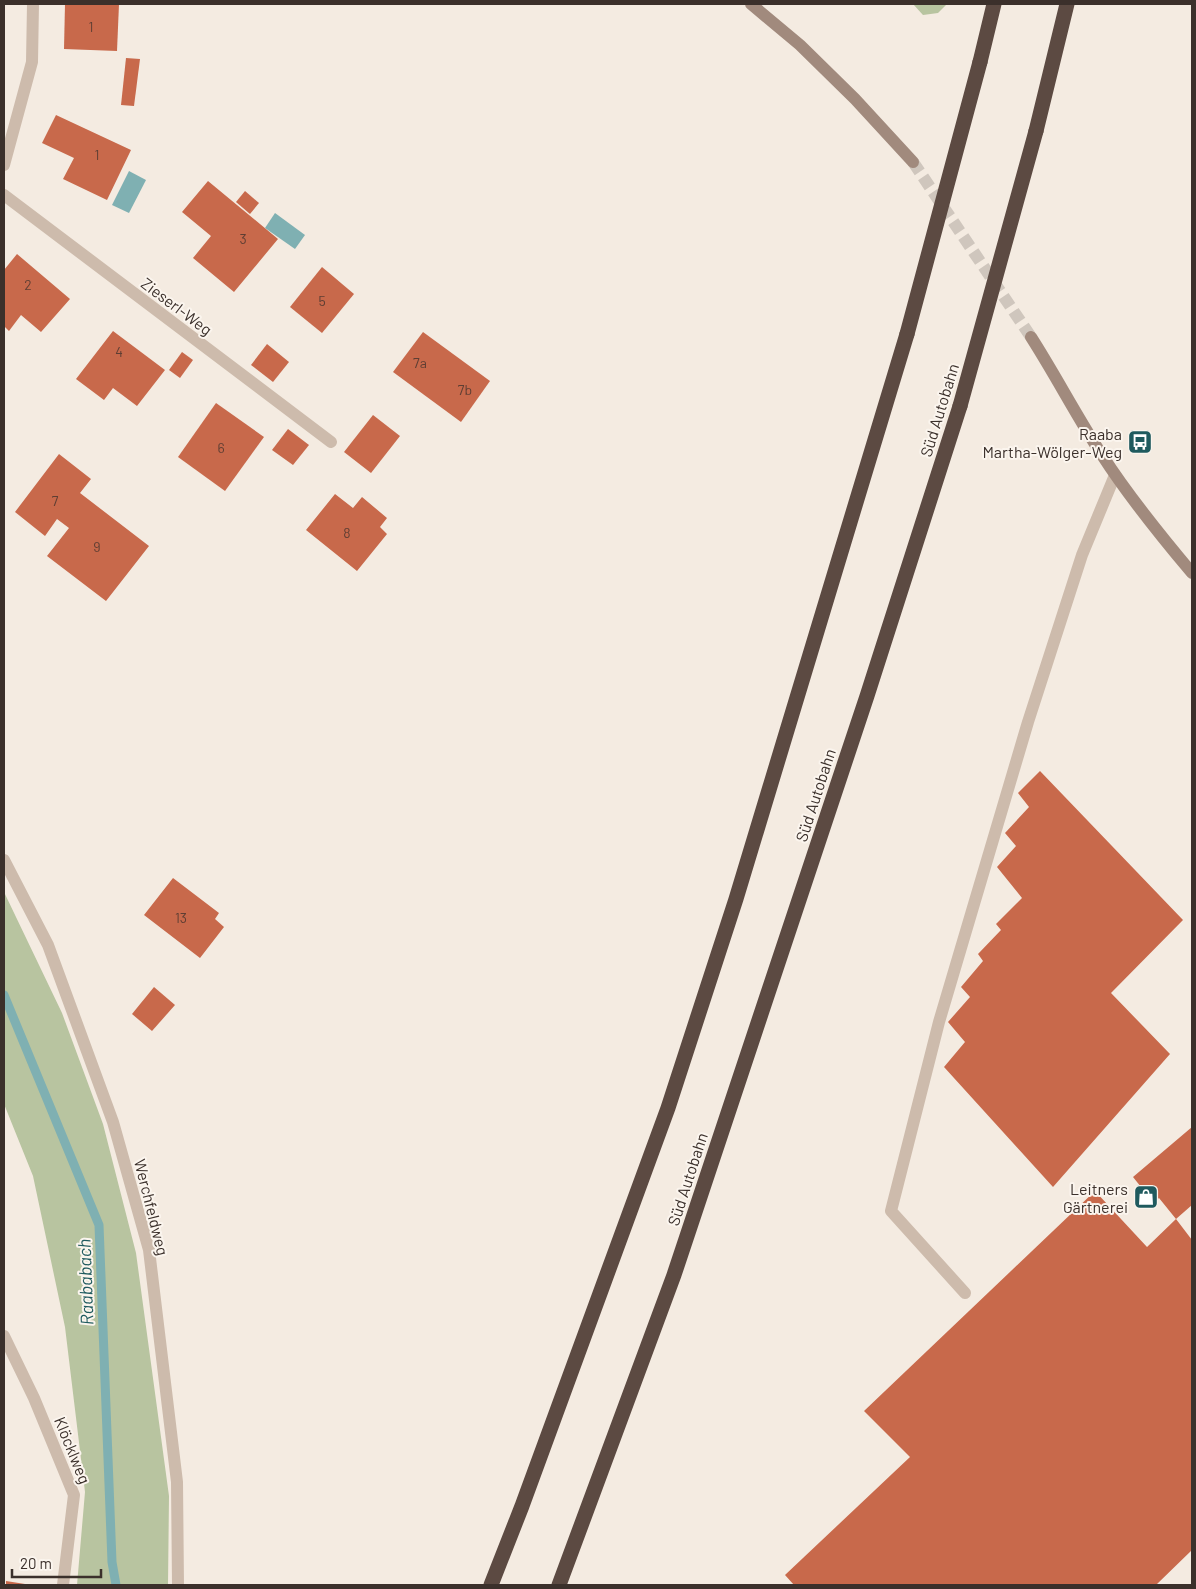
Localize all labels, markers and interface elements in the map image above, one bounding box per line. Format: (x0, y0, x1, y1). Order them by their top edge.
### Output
house number: 1 (89, 18, 93, 35)
house number: 1 (95, 146, 99, 163)
house number: 3 (239, 230, 247, 247)
street label: Zieserl-Weg (138, 273, 216, 339)
house number: 2 (24, 276, 32, 293)
house number: 5 (318, 292, 326, 309)
house number: 4 (115, 343, 123, 360)
house number: 7a (413, 354, 427, 371)
street label: Süd Autobahn (916, 361, 962, 459)
house number: 7b (458, 381, 472, 398)
place label: Raaba Martha-Wölger-Weg (982, 424, 1122, 461)
bus stop icon: Raaba Martha-Wölger-Weg (1127, 429, 1153, 455)
house number: 6 (217, 439, 225, 456)
house number: 7 (52, 492, 59, 509)
house number: 8 (343, 524, 351, 541)
house number: 9 (93, 538, 101, 555)
street label: Süd Autobahn (791, 746, 839, 844)
house number: 13 (175, 909, 187, 926)
street label: Süd Autobahn (663, 1130, 711, 1228)
street label: Werchfeldweg (131, 1157, 173, 1257)
place label: Leitners Gärtnerei (1063, 1179, 1128, 1216)
shop icon: Leitners Gärtnerei (1133, 1184, 1159, 1210)
water label: Raababach (72, 1238, 98, 1326)
street label: Klöcklweg (51, 1414, 95, 1486)
scale bar (12, 1546, 101, 1578)
text: 20 m (20, 1554, 52, 1572)

